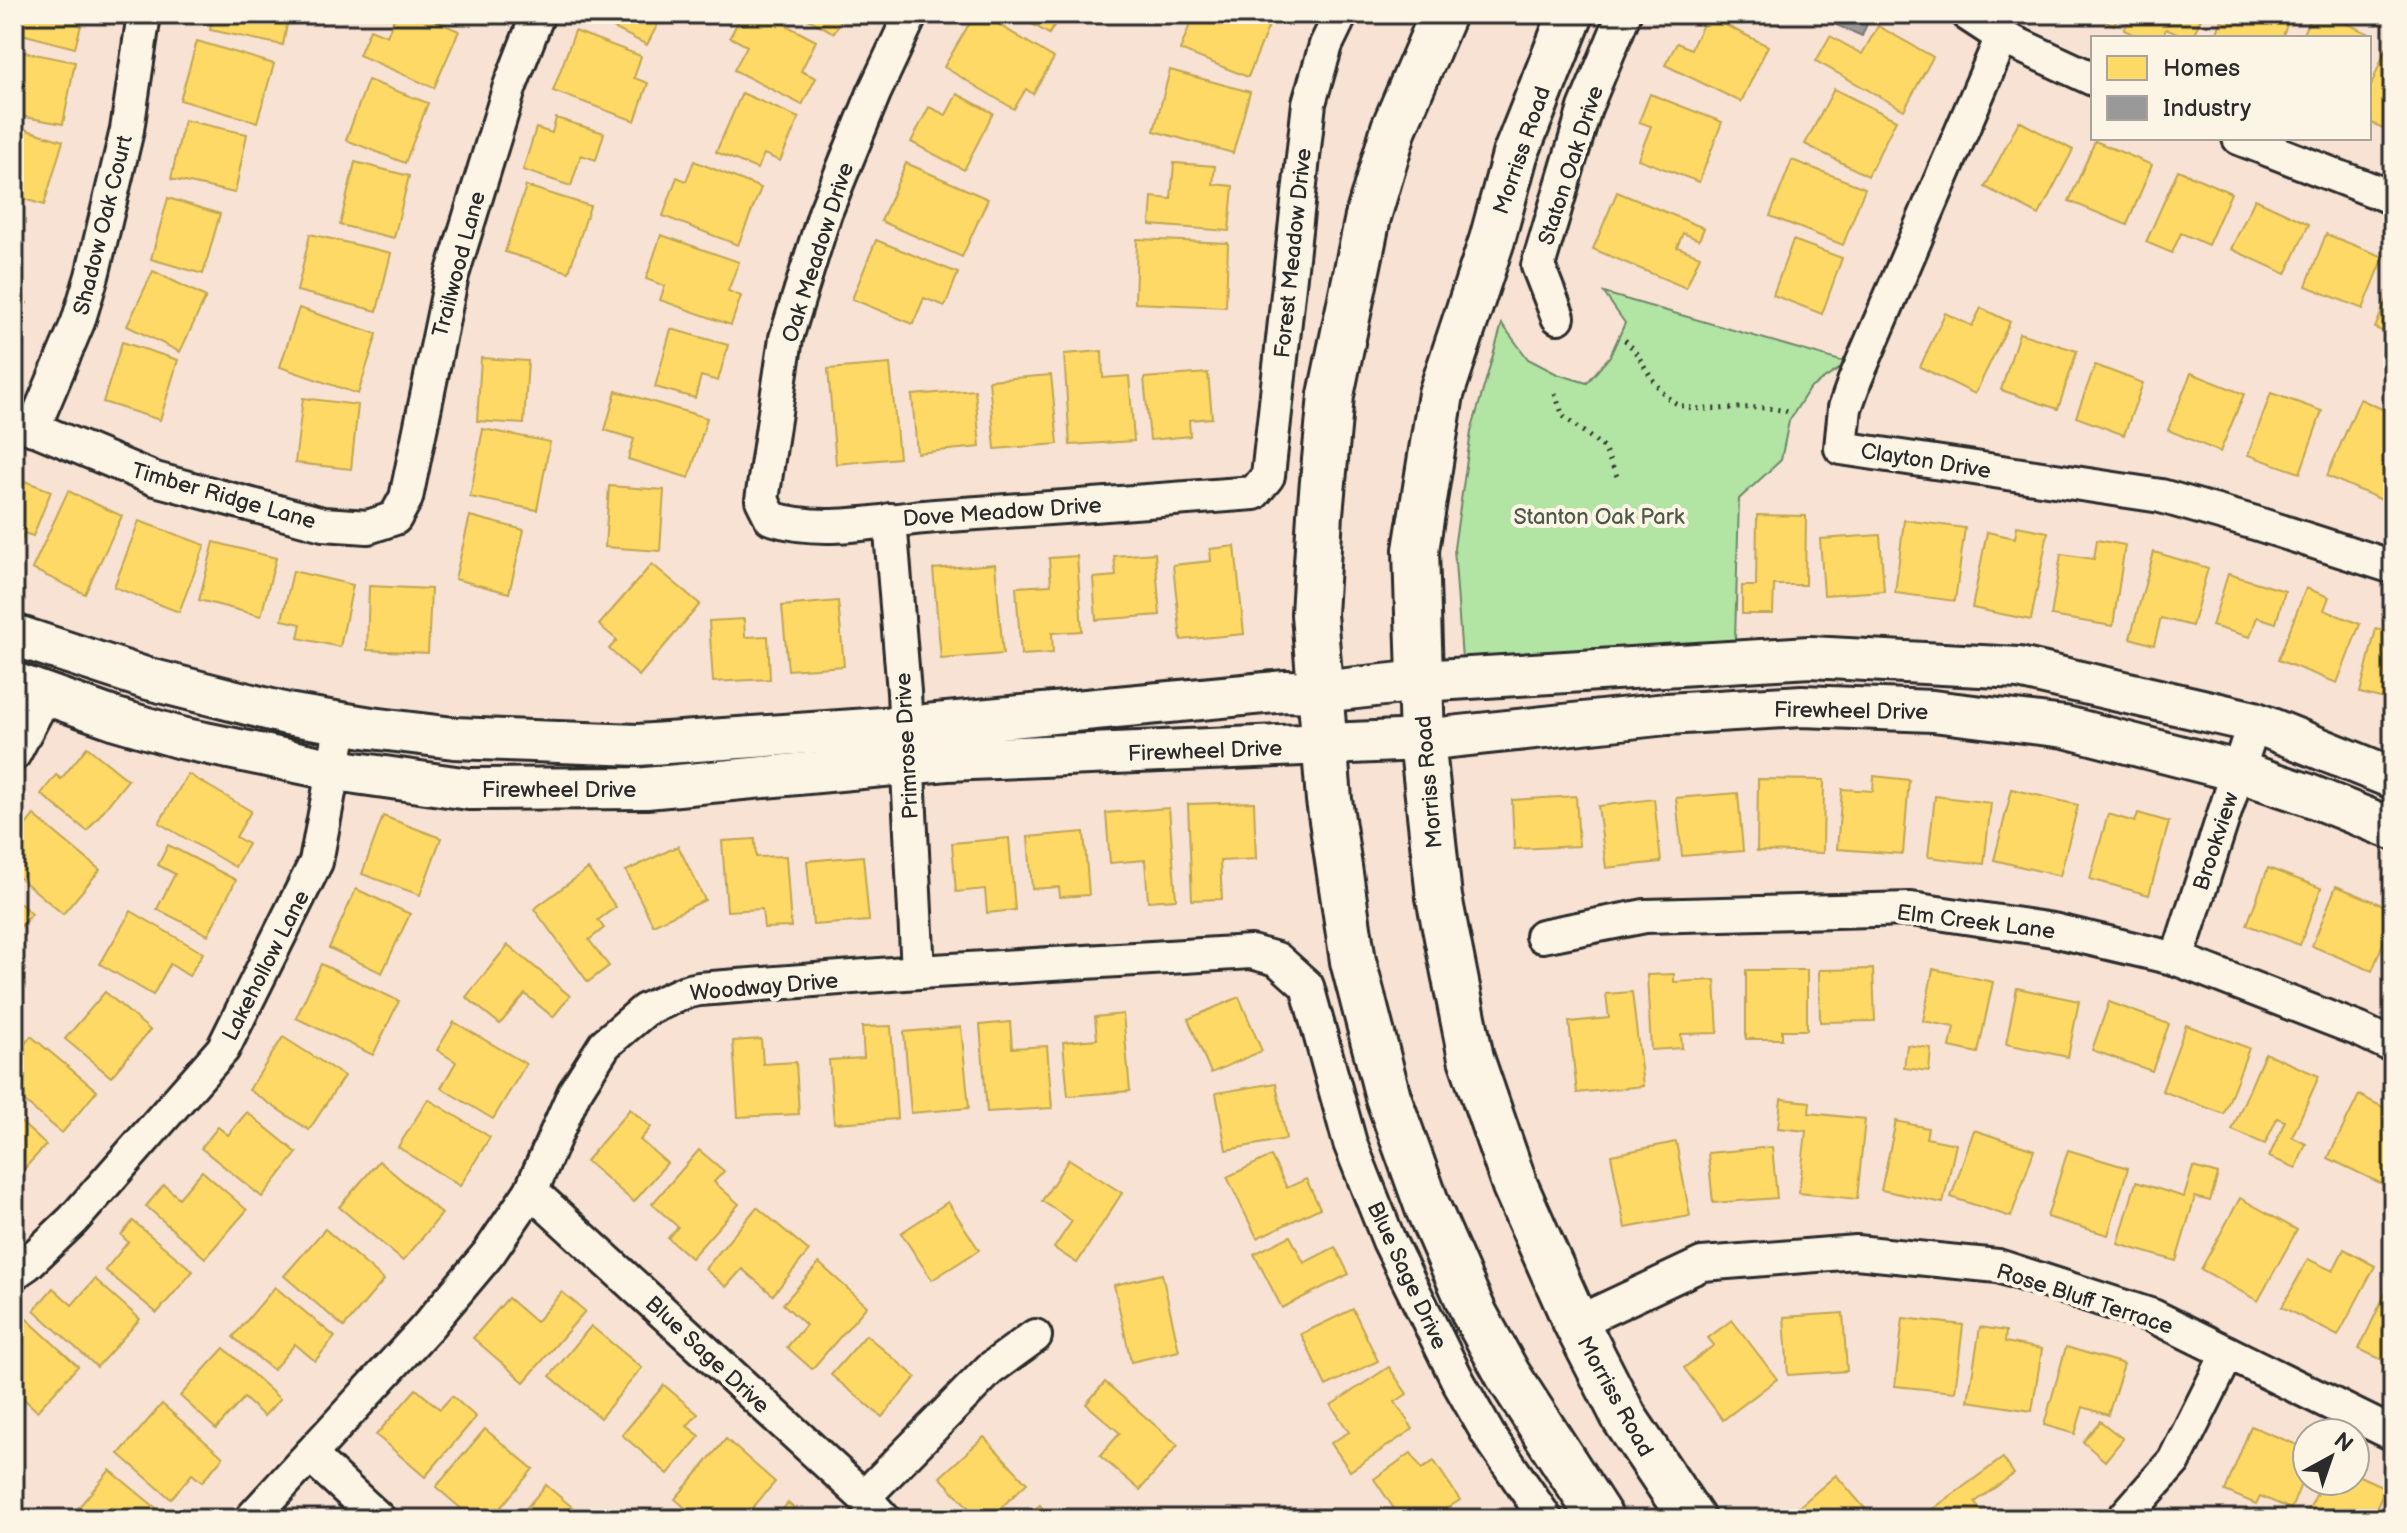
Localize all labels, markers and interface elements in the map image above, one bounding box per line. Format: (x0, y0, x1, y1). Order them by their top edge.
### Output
legend (2091, 36, 2371, 140)
text: Homes (2163, 54, 2240, 83)
street label: Staton Oak Drive (1533, 82, 1610, 249)
street label: Morriss Road (1488, 83, 1557, 218)
text: Industry (2163, 94, 2251, 123)
street label: Shadow Oak Court (68, 132, 139, 318)
street label: Forest Meadow Drive (1269, 147, 1318, 359)
street label: Oak Meadow Drive (777, 159, 860, 346)
street label: Trailwood Lane (427, 188, 492, 340)
street label: Clayton Drive (1859, 438, 1993, 485)
street label: Timber Ridge Lane (128, 457, 319, 536)
street label: Dove Meadow Drive (902, 492, 1102, 533)
park label: Stanton Oak Park (1514, 504, 1685, 531)
street label: Primrose Drive (890, 672, 925, 820)
street label: Firewheel Drive (1774, 697, 1928, 726)
street label: Morriss Road (1410, 714, 1449, 850)
street label: Firewheel Drive (1127, 735, 1283, 768)
street label: Firewheel Drive (482, 777, 636, 804)
street label: Brookview (2188, 789, 2245, 894)
street label: Lakehollow Lane (217, 886, 316, 1045)
street label: Elm Creek Lane (1895, 899, 2057, 946)
street label: Woodway Drive (689, 968, 839, 1007)
street label: Blue Sage Drive (1361, 1197, 1453, 1354)
street label: Rose Bluff Terrace (1993, 1258, 2176, 1341)
street label: Blue Sage Drive (639, 1291, 775, 1420)
street label: Morriss Road (1571, 1332, 1659, 1462)
north arrow (2291, 1417, 2371, 1497)
text: N (2328, 1427, 2358, 1458)

